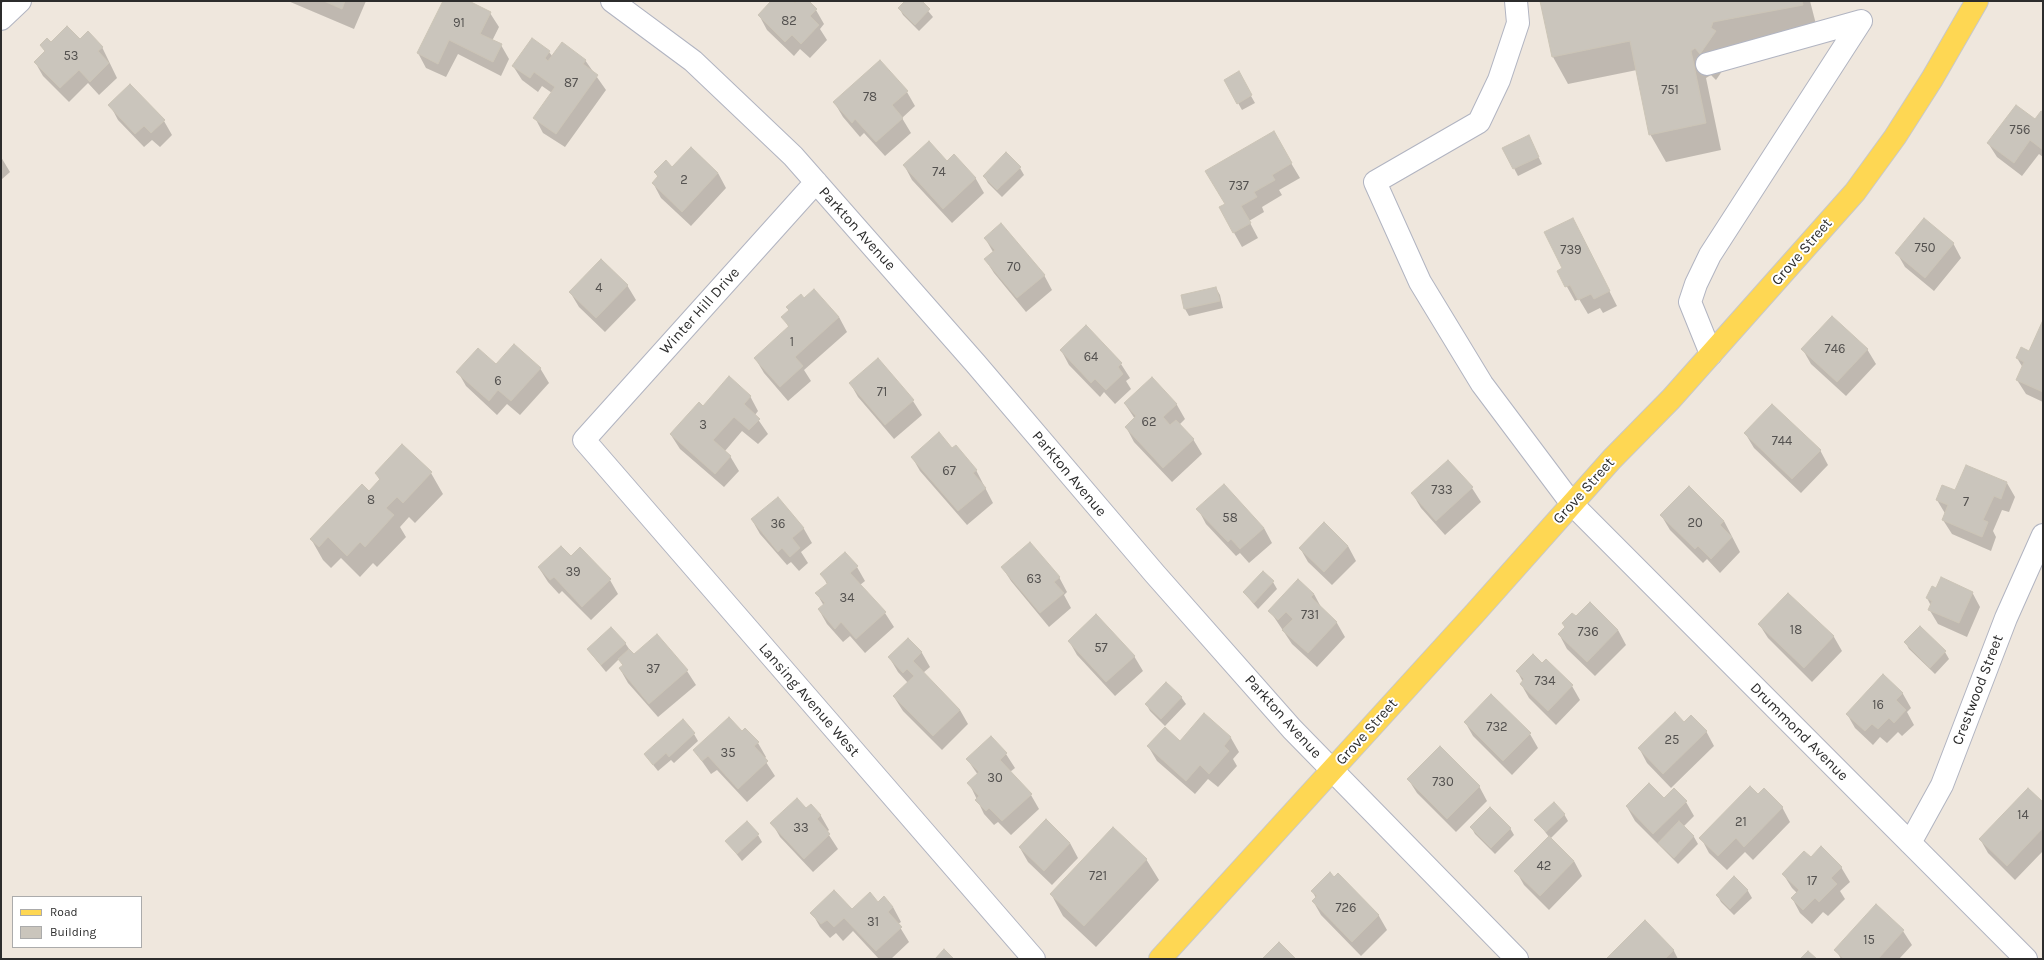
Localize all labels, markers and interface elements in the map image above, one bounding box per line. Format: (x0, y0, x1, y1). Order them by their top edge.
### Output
house number: 82 (781, 13, 797, 29)
house number: 91 (453, 15, 465, 31)
house number: 53 (63, 48, 79, 64)
house number: 87 (564, 75, 578, 91)
house number: 751 (1661, 82, 1679, 98)
house number: 78 (863, 89, 877, 105)
house number: 756 (2010, 122, 2030, 138)
house number: 74 (932, 164, 946, 180)
house number: 2 (680, 172, 688, 188)
house number: 737 (1229, 178, 1249, 194)
street label: Parkton Avenue (815, 183, 899, 275)
street label: Grove Street (1768, 215, 1836, 289)
house number: 750 (1914, 240, 1936, 256)
house number: 739 (1560, 242, 1582, 258)
house number: 70 (1007, 259, 1021, 275)
street label: Winter Hill Drive (656, 264, 744, 358)
house number: 4 (595, 280, 603, 296)
house number: 1 (790, 334, 794, 350)
house number: 746 (1825, 341, 1845, 357)
house number: 64 (1084, 349, 1098, 365)
house number: 6 (494, 373, 502, 389)
house number: 71 (877, 384, 887, 400)
house number: 62 (1142, 414, 1156, 430)
house number: 3 (699, 417, 707, 433)
street label: Parkton Avenue (1028, 428, 1110, 520)
house number: 744 (1772, 433, 1792, 449)
street label: Grove Street (1549, 454, 1619, 528)
house number: 67 (942, 463, 956, 479)
house number: 733 (1431, 482, 1453, 498)
house number: 8 (367, 492, 375, 508)
house number: 7 (1963, 494, 1969, 510)
house number: 58 (1222, 510, 1238, 526)
house number: 20 (1687, 515, 1703, 531)
house number: 36 (770, 516, 786, 532)
house number: 39 (565, 564, 581, 580)
house number: 63 (1026, 571, 1042, 587)
house number: 34 (840, 590, 854, 606)
house number: 731 (1301, 607, 1319, 623)
house number: 18 (1790, 622, 1802, 638)
house number: 736 (1577, 624, 1599, 640)
street label: Crestwood Street (1949, 632, 2007, 748)
street label: Lansing Avenue West (755, 639, 863, 761)
house number: 57 (1094, 640, 1108, 656)
house number: 37 (646, 661, 660, 677)
street label: Parkton Avenue (1241, 671, 1325, 763)
house number: 734 (1534, 673, 1556, 689)
street label: Drummond Avenue (1746, 679, 1852, 785)
street label: Grove Street (1332, 695, 1402, 769)
house number: 16 (1872, 697, 1884, 713)
house number: 732 (1486, 719, 1508, 735)
house number: 25 (1665, 732, 1679, 748)
house number: 35 (720, 745, 736, 761)
house number: 30 (987, 770, 1003, 786)
house number: 730 (1432, 774, 1454, 790)
house number: 14 (2017, 807, 2029, 823)
house number: 21 (1735, 814, 1747, 830)
house number: 33 (793, 820, 809, 836)
house number: 42 (1537, 858, 1551, 874)
house number: 721 (1089, 868, 1107, 884)
house number: 17 (1807, 873, 1817, 889)
legend (12, 896, 142, 948)
house number: 726 (1335, 900, 1357, 916)
text: Road (50, 905, 78, 919)
house number: 31 (867, 914, 879, 930)
text: Building (50, 925, 96, 939)
house number: 15 (1863, 932, 1875, 948)

